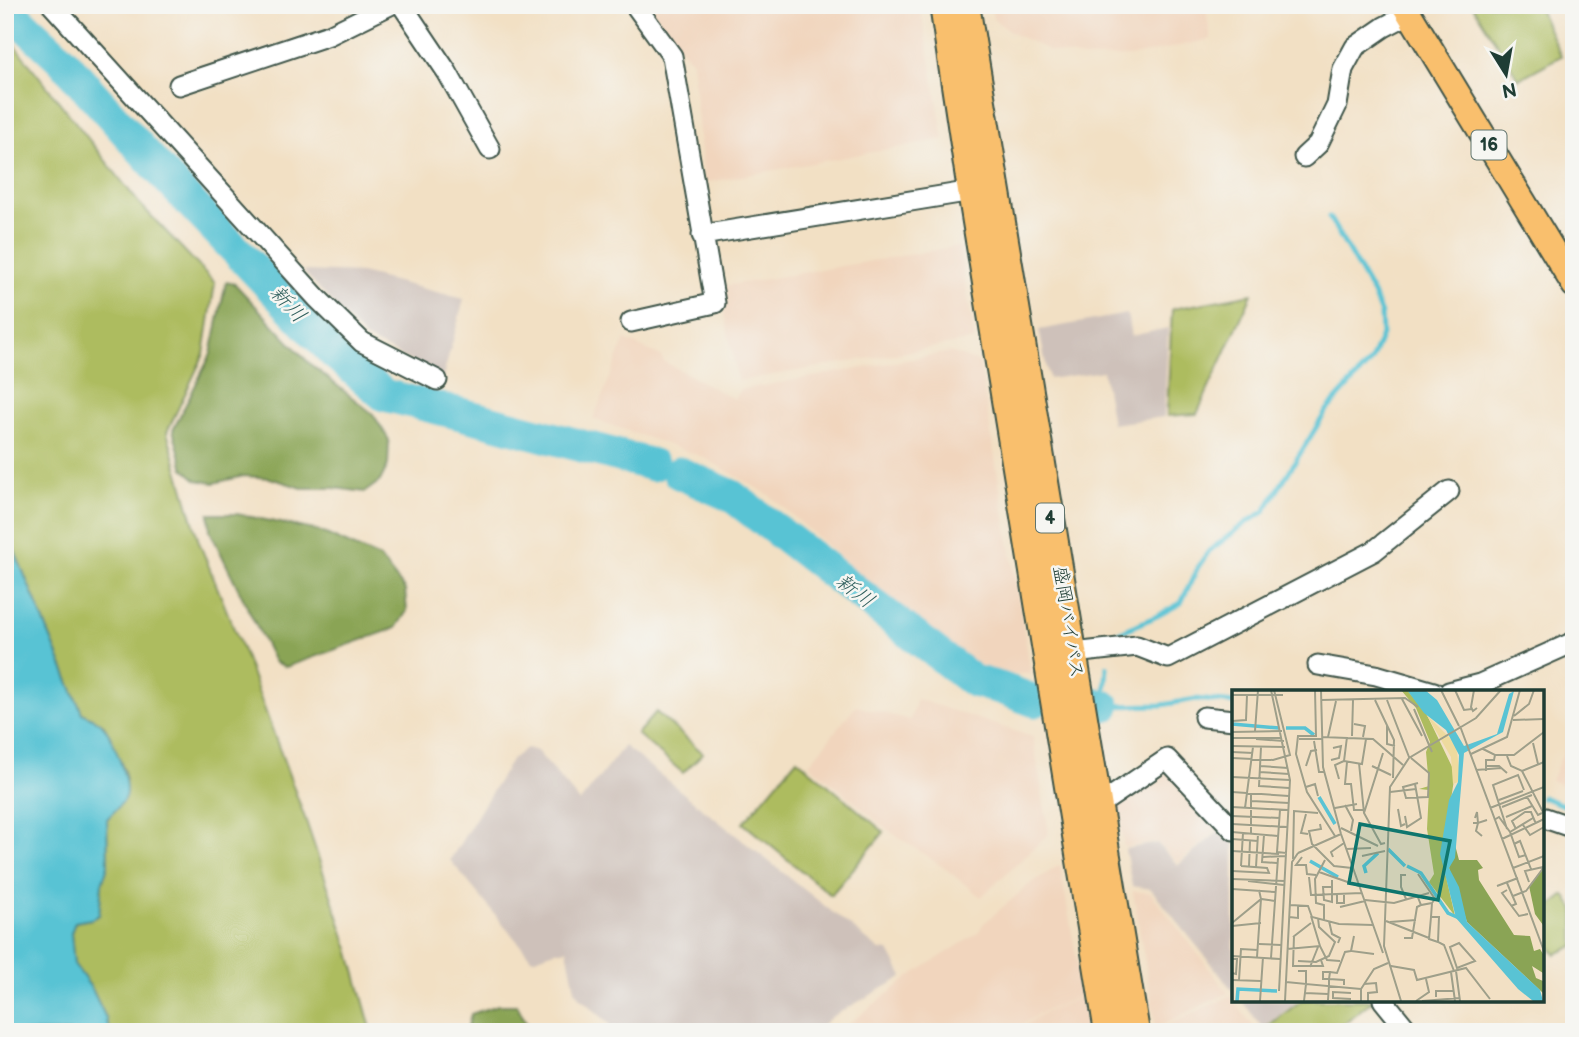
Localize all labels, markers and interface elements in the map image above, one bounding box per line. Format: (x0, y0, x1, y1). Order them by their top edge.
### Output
north arrow (1470, 38, 1540, 108)
text: N (1500, 77, 1518, 102)
road number: 16 (1472, 130, 1506, 160)
water label: 新川 (265, 280, 311, 328)
road number: 4 (1036, 504, 1064, 532)
street label: 盛岡バイパス (1048, 564, 1088, 680)
water label: 新川 (831, 568, 879, 614)
inset map (1232, 690, 1544, 1002)

